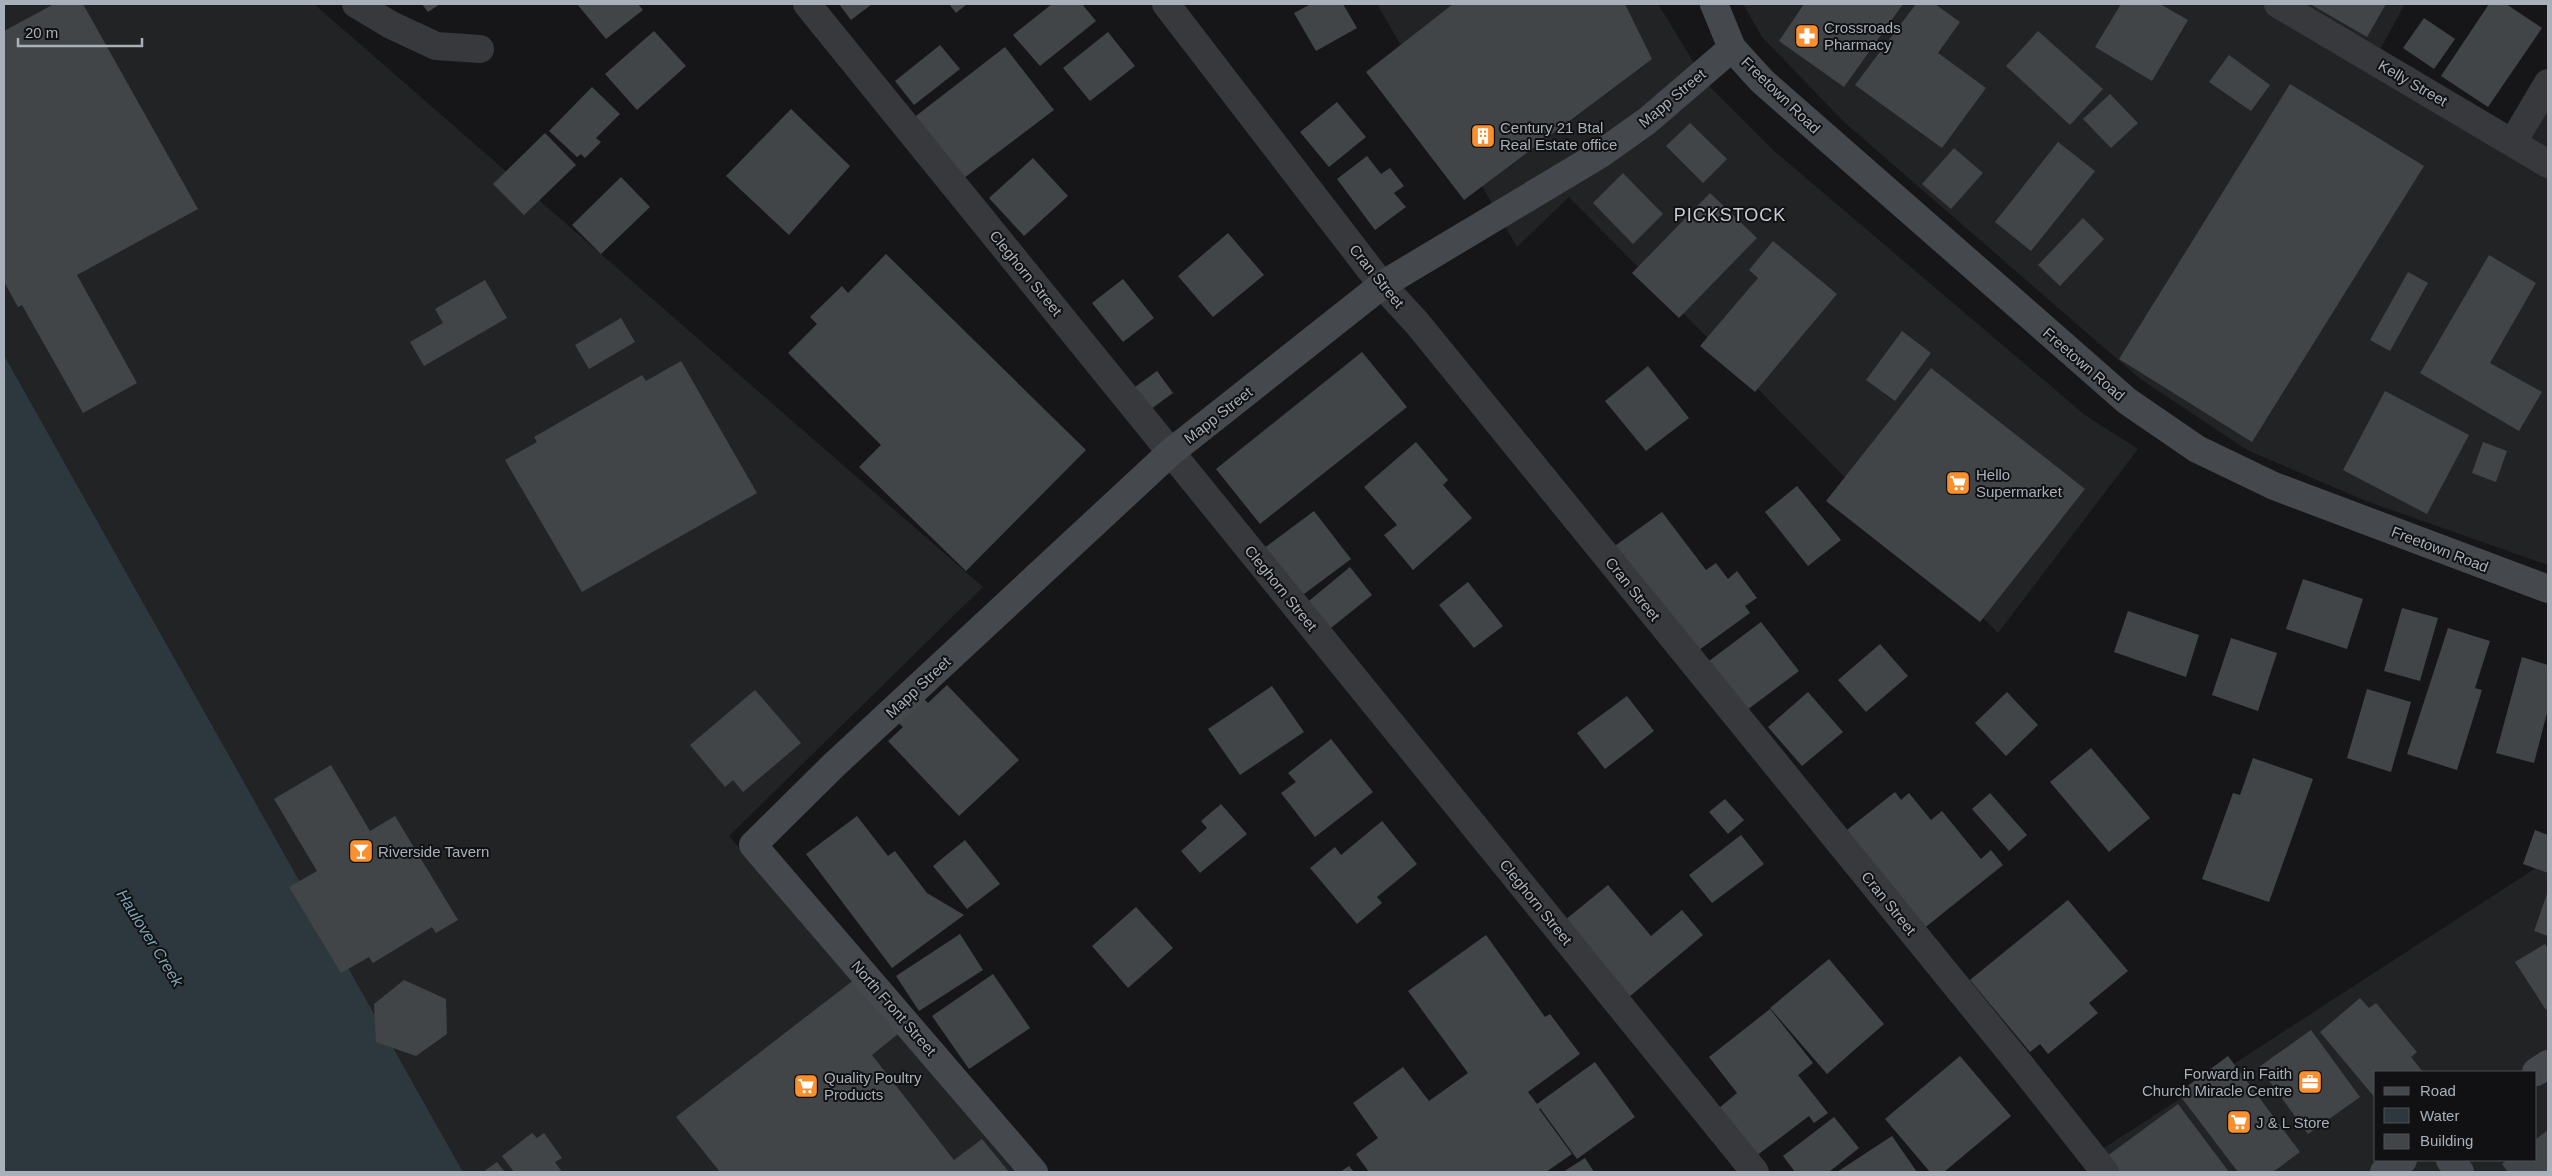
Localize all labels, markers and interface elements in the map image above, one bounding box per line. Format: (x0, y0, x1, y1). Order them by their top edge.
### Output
scale bar (18, 15, 141, 47)
place label: Crossroads Pharmacy (1824, 19, 1901, 53)
pharmacy icon: Crossroads Pharmacy (1794, 23, 1820, 49)
text: 20 m (25, 24, 58, 41)
street label: Freetown Road (1738, 53, 1824, 137)
street label: Kelly Street (2376, 56, 2451, 110)
street label: Mapp Street (1635, 65, 1709, 131)
place label: Century 21 Btal Real Estate office (1500, 119, 1617, 153)
building icon: Century 21 Btal Real Estate office (1470, 123, 1496, 149)
district label: PICKSTOCK (1674, 205, 1786, 225)
street label: Cleghorn Street (986, 227, 1066, 320)
street label: Cran Street (1346, 241, 1408, 312)
street label: Freetown Road (2040, 324, 2128, 404)
street label: Mapp Street (1181, 383, 1256, 447)
place label: Hello Supermarket (1976, 466, 2063, 500)
supermarket icon: Hello Supermarket (1945, 470, 1971, 496)
street label: Freetown Road (2389, 523, 2491, 575)
street label: Cleghorn Street (1241, 542, 1321, 635)
street label: Cran Street (1602, 554, 1664, 625)
street label: Mapp Street (882, 652, 954, 721)
bar icon: Riverside Tavern (348, 838, 374, 864)
place label: Riverside Tavern (378, 843, 489, 860)
street label: Cleghorn Street (1496, 856, 1576, 949)
street label: Cran Street (1858, 868, 1920, 939)
water label: Haulover Creek (113, 886, 187, 990)
street label: North Front Street (848, 957, 940, 1060)
place label: Forward in Faith Church Miracle Centre (2142, 1065, 2292, 1099)
place label: Quality Poultry Products (824, 1069, 922, 1103)
office icon: Forward in Faith Church Miracle Centre (2297, 1069, 2323, 1095)
legend (2374, 1071, 2537, 1161)
supermarket icon: Quality Poultry Products (793, 1073, 819, 1099)
text: Road (2420, 1082, 2456, 1099)
text: Water (2420, 1107, 2459, 1124)
supermarket icon: J & L Store (2226, 1109, 2252, 1135)
place label: J & L Store (2256, 1114, 2330, 1131)
text: Building (2420, 1132, 2473, 1149)

